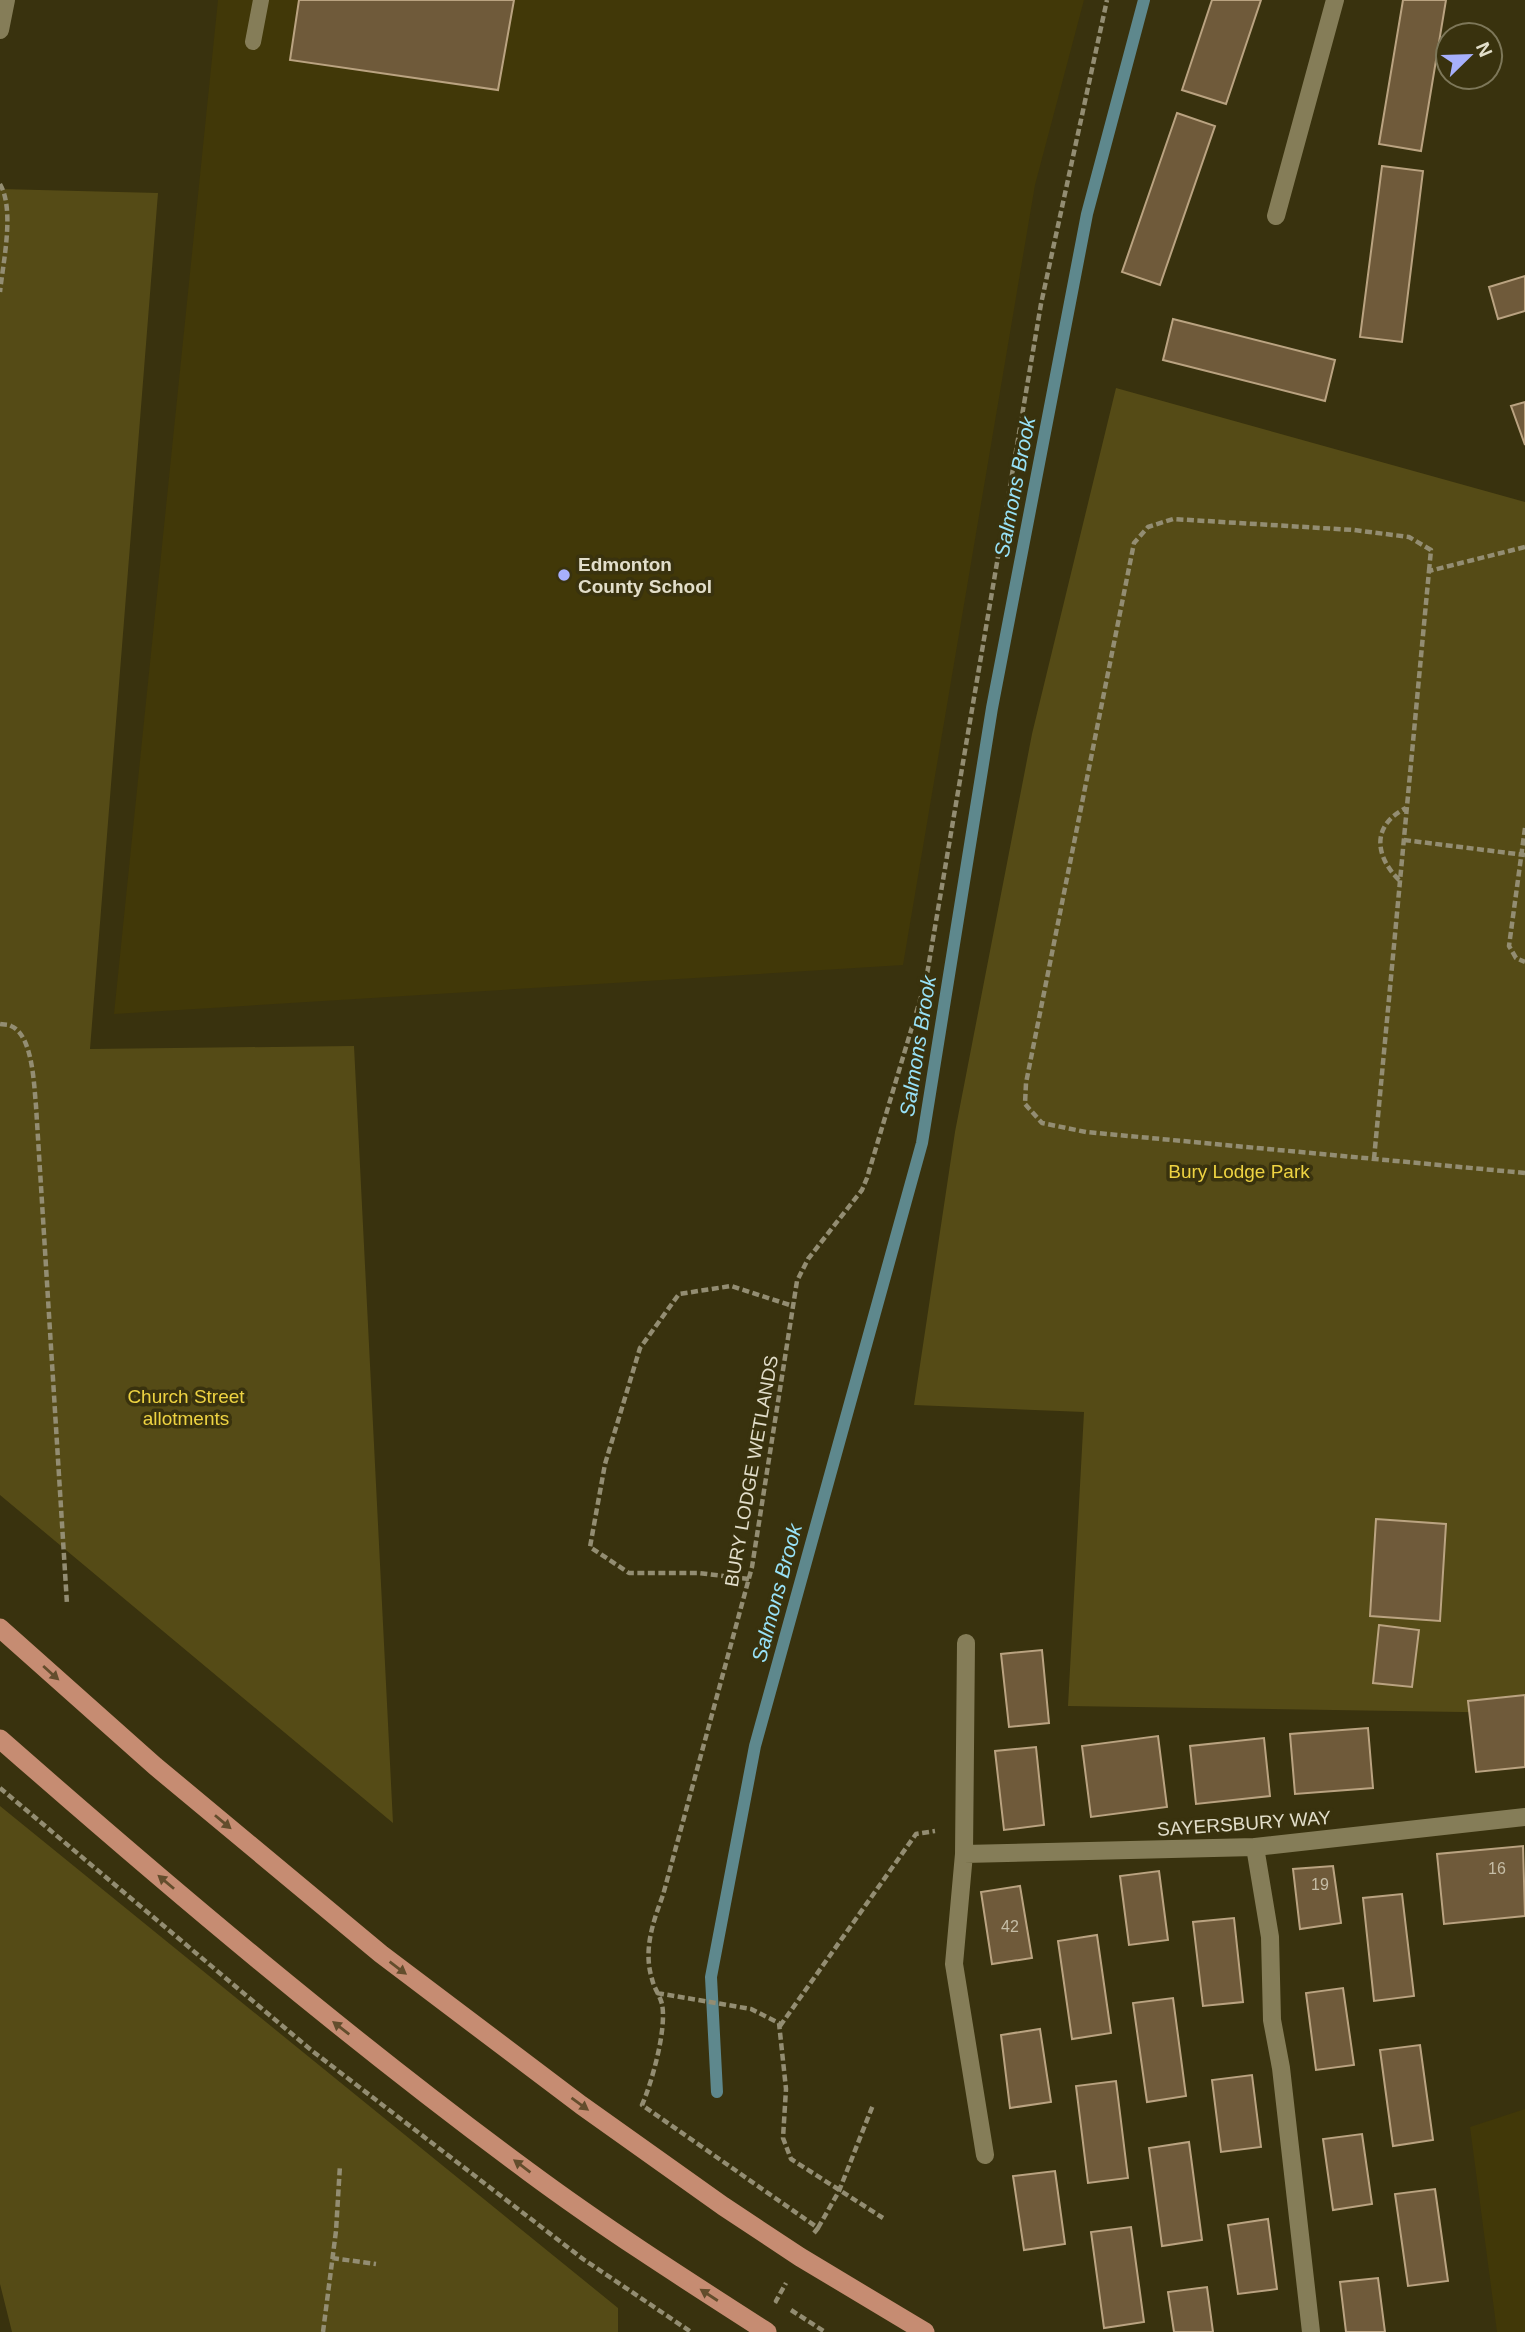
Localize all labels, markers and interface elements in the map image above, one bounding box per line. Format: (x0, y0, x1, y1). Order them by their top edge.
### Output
north arrow (1434, 21, 1504, 91)
text: N (1472, 39, 1497, 60)
water label: Salmons Brook (990, 413, 1040, 559)
place label: Edmonton County School (578, 554, 712, 597)
marker: Edmonton County School (556, 567, 572, 583)
water label: Salmons Brook (895, 972, 940, 1118)
park label: Bury Lodge Park (1168, 1161, 1310, 1182)
street label: BURY LODGE WETLANDS (721, 1354, 782, 1589)
park label: Church Street allotments (127, 1386, 245, 1429)
water label: Salmons Brook (747, 1520, 806, 1665)
one-way arrow (42, 1665, 59, 1681)
street label: SAYERSBURY WAY (1156, 1807, 1332, 1840)
one-way arrow (214, 1815, 232, 1830)
house number: 16 (1488, 1860, 1506, 1877)
one-way arrow (158, 1875, 176, 1890)
house number: 19 (1311, 1876, 1329, 1893)
house number: 42 (1001, 1918, 1019, 1935)
one-way arrow (389, 1960, 407, 1974)
one-way arrow (332, 2021, 350, 2035)
one-way arrow (571, 2097, 589, 2111)
one-way arrow (513, 2160, 531, 2174)
one-way arrow (700, 2289, 719, 2302)

